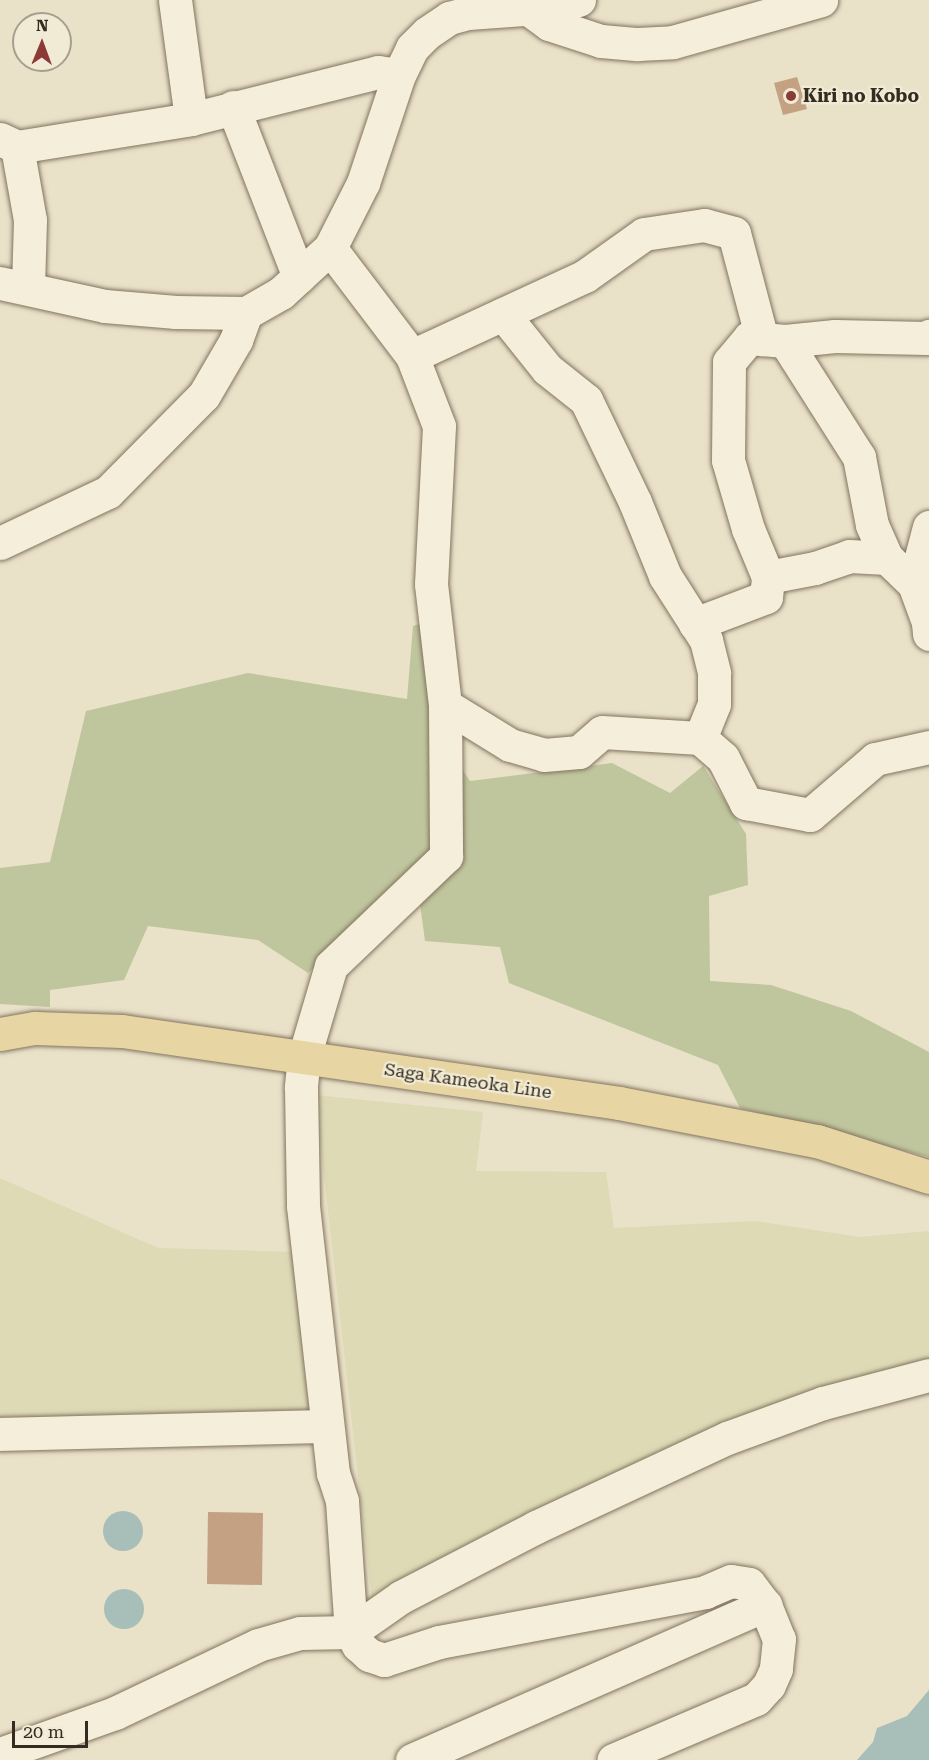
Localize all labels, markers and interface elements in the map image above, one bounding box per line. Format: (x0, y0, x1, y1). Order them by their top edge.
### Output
north arrow (12, 12, 72, 72)
text: N (36, 16, 49, 35)
place label: Kiri no Kobo (803, 85, 919, 107)
marker: Kiri no Kobo (784, 89, 798, 103)
street label: Saga Kameoka Line (383, 1059, 553, 1103)
scale bar (15, 1709, 92, 1747)
text: 20 m (23, 1721, 64, 1742)

